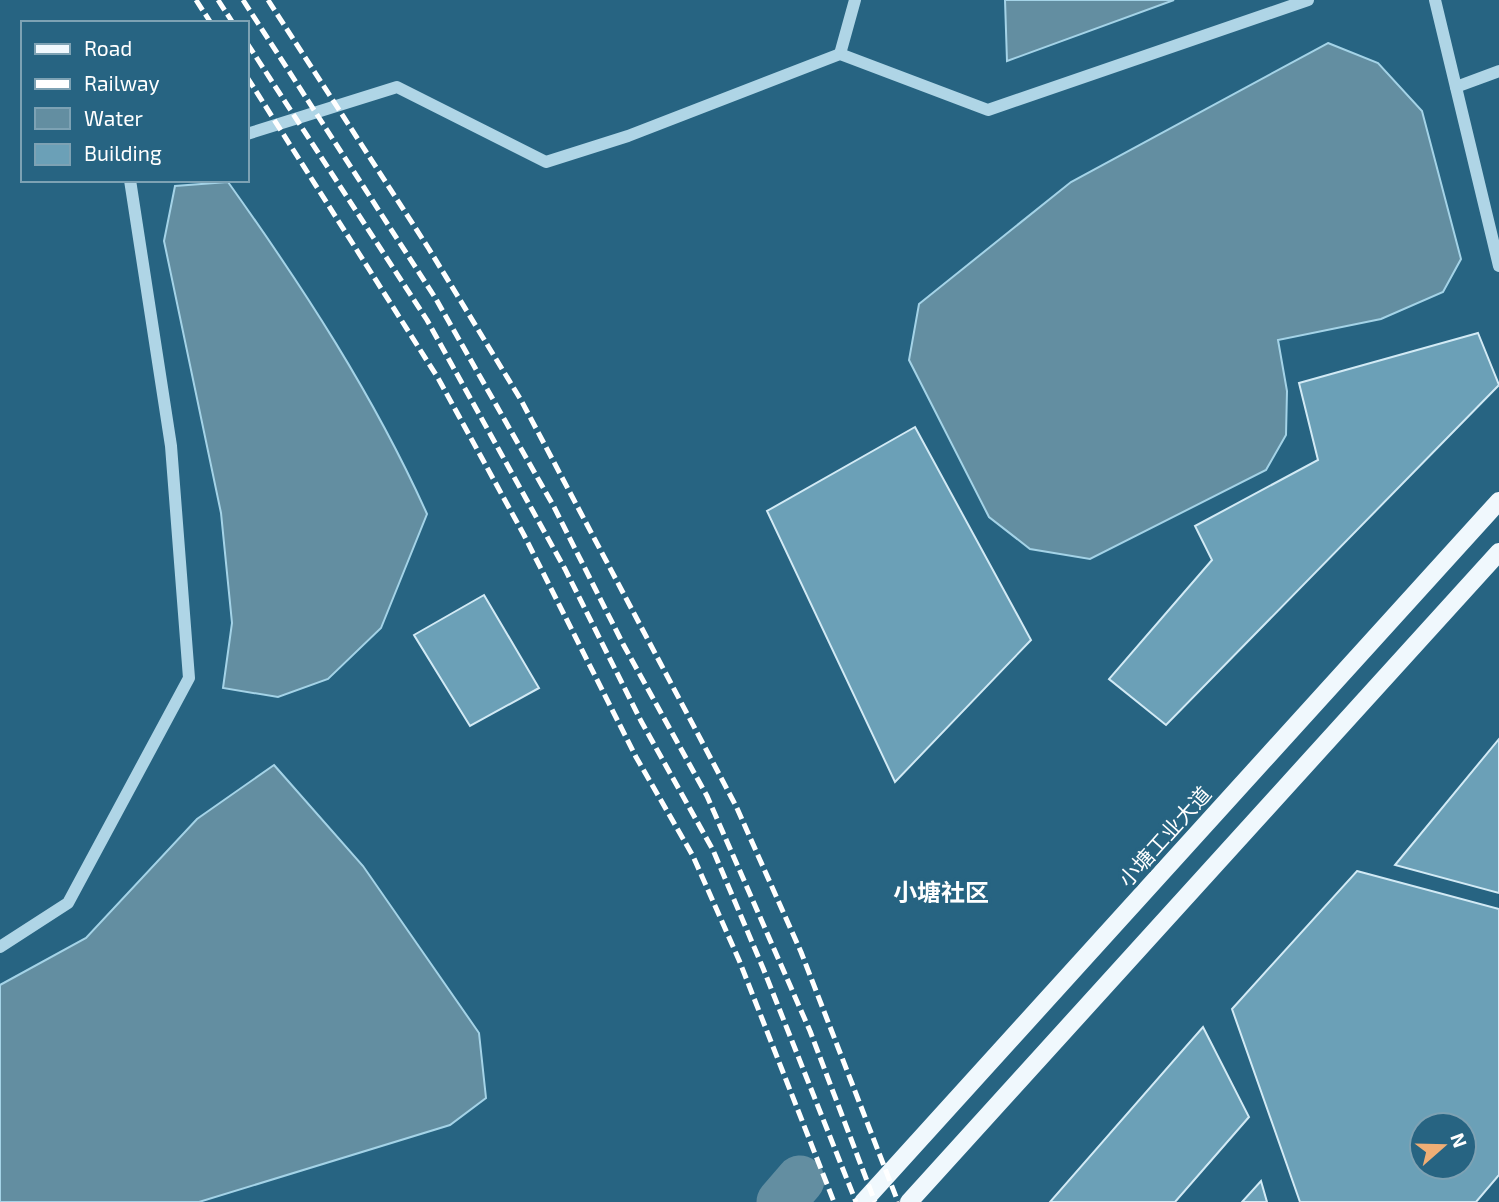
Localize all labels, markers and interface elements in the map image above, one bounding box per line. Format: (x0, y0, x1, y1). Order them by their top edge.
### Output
legend (21, 21, 248, 182)
text: Road (84, 35, 132, 60)
text: Railway (84, 70, 160, 95)
text: Water (84, 105, 143, 130)
text: Building (84, 140, 162, 165)
street label: 小塘工业大道 (1113, 781, 1215, 891)
district label: 小塘社区 (893, 877, 989, 906)
north arrow (1408, 1111, 1478, 1181)
text: N (1446, 1130, 1473, 1150)

